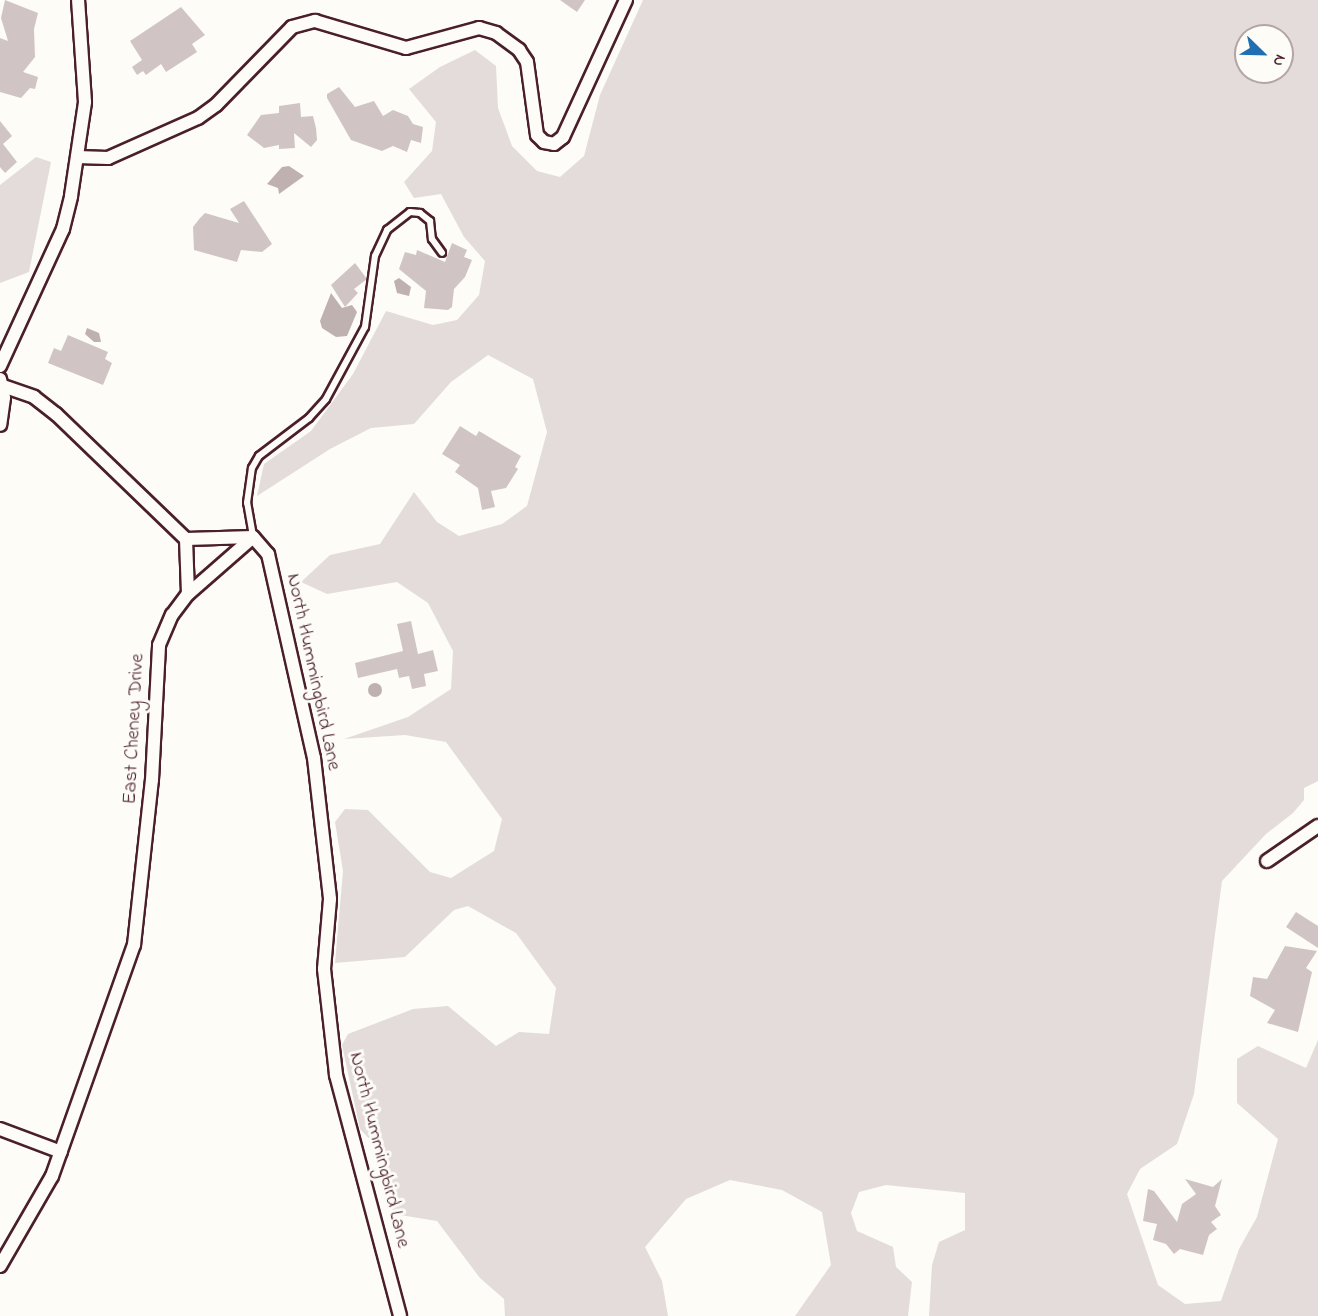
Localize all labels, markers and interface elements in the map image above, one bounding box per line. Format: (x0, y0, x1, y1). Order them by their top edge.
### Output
north arrow (1234, 24, 1294, 84)
text: N (1266, 51, 1292, 70)
street label: North Hummingbird Lane (280, 571, 346, 773)
street label: East Cheney Drive (118, 653, 150, 805)
street label: North Hummingbird Lane (343, 1050, 415, 1250)

